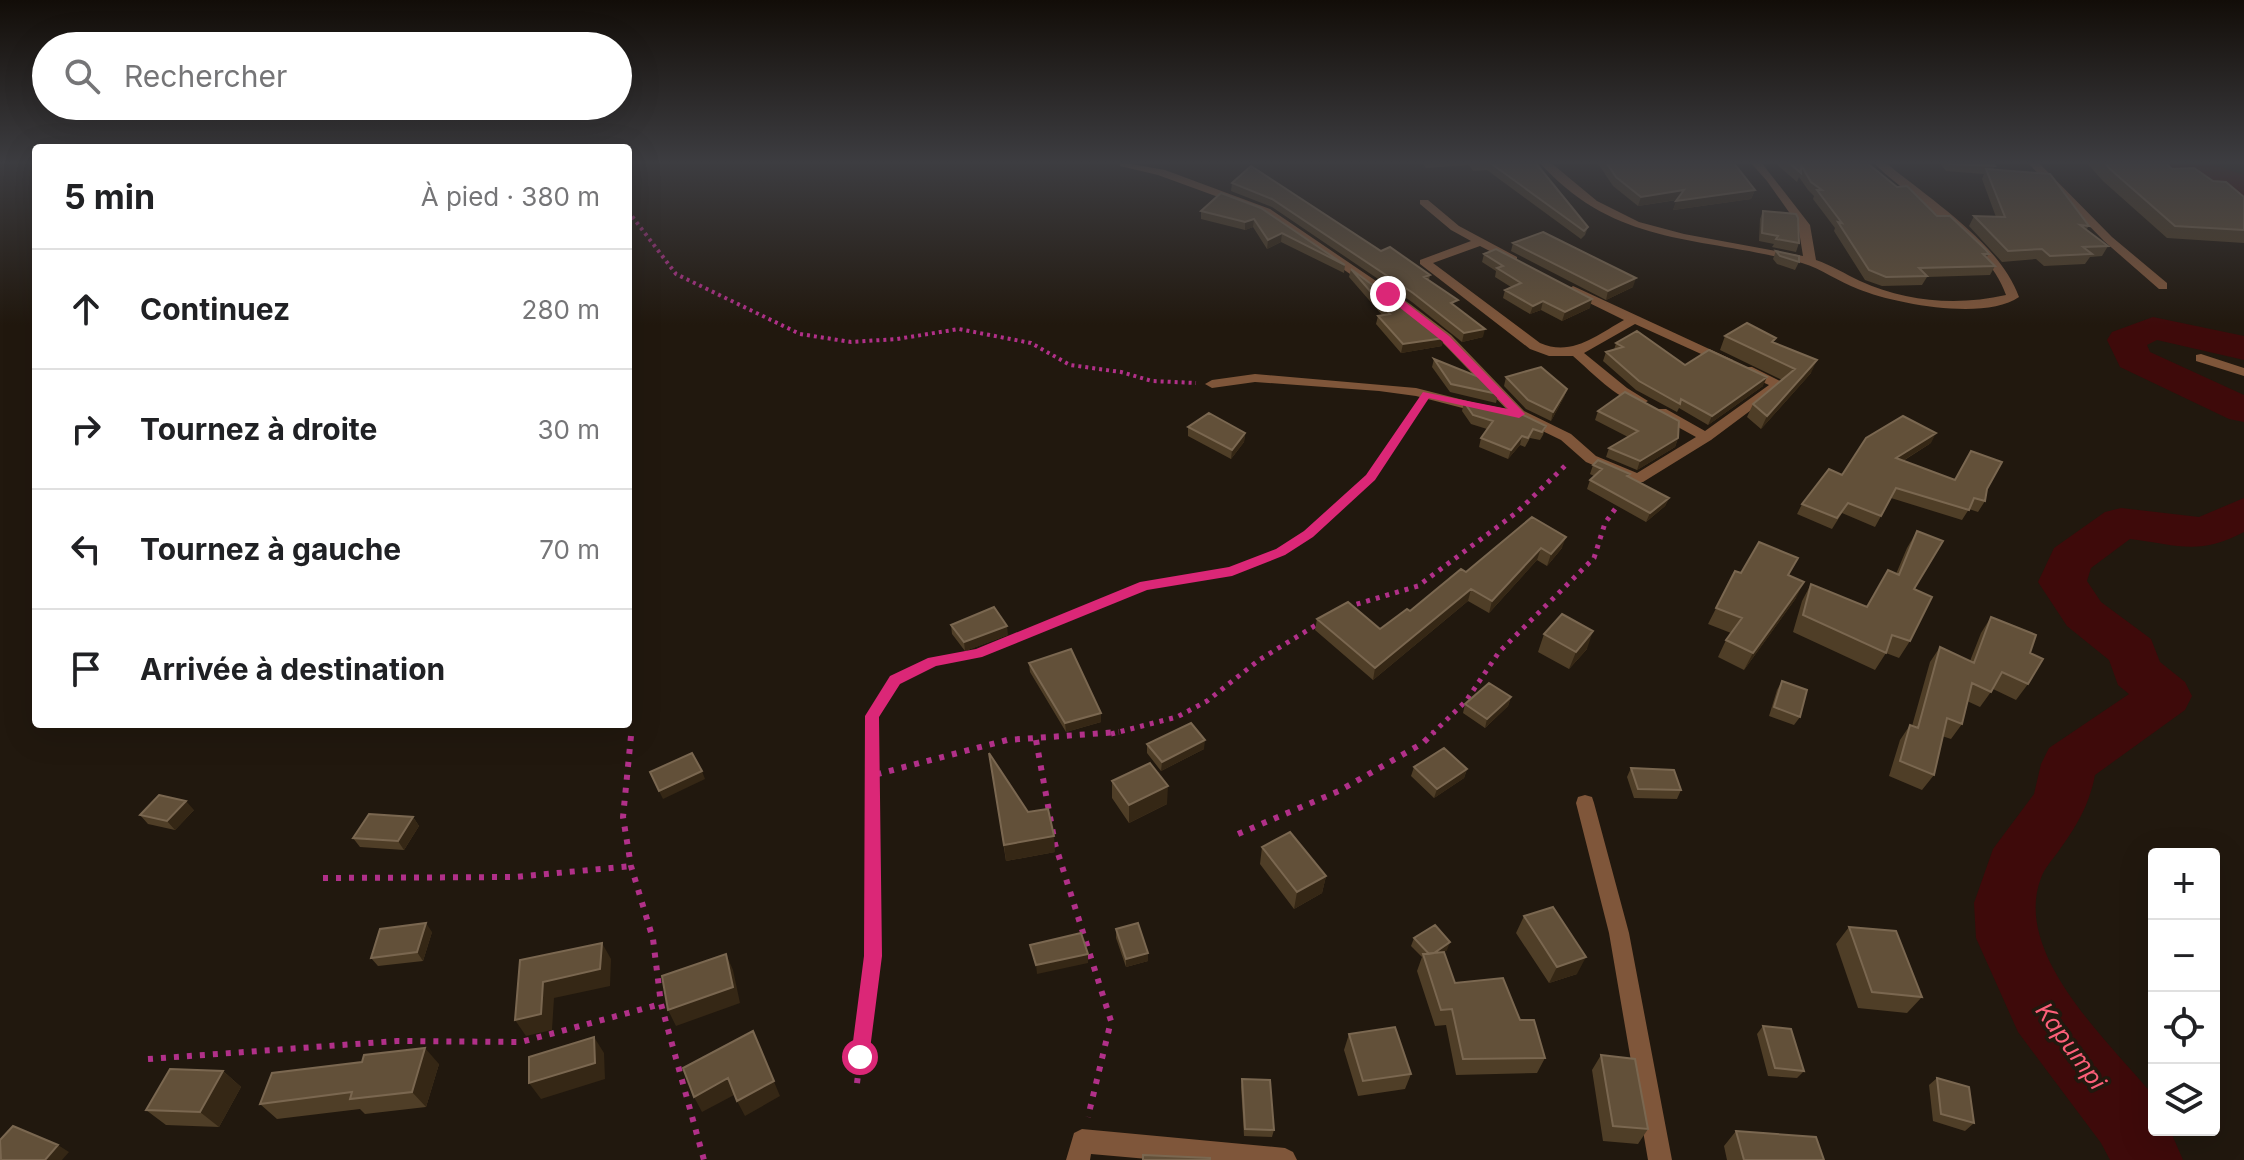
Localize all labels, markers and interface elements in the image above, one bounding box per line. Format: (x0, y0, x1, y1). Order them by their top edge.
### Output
search box (32, 32, 632, 120)
icon: search (60, 54, 104, 98)
text: Rechercher (124, 58, 287, 94)
text: 5 min (64, 176, 155, 217)
text: À pied · 380 m (421, 181, 600, 212)
route end (1370, 276, 1406, 312)
icon: ahead (64, 287, 108, 331)
text: Continuez (140, 291, 290, 327)
text: 280 m (522, 294, 600, 325)
icon: right (64, 407, 108, 451)
text: Tournez à droite (140, 411, 377, 447)
text: 30 m (537, 414, 600, 445)
icon: left (64, 527, 108, 571)
text: Tournez à gauche (140, 531, 401, 567)
text: 70 m (539, 534, 600, 565)
icon: arrive (64, 647, 108, 691)
text: Arrivée à destination (140, 651, 445, 687)
map controls (2148, 848, 2220, 1136)
button: + (2148, 848, 2220, 920)
button: − (2148, 920, 2220, 992)
button: locate (2148, 992, 2220, 1064)
water label: Kapumpi (2030, 997, 2113, 1096)
route start (842, 1039, 878, 1075)
button: layers (2148, 1064, 2220, 1136)

